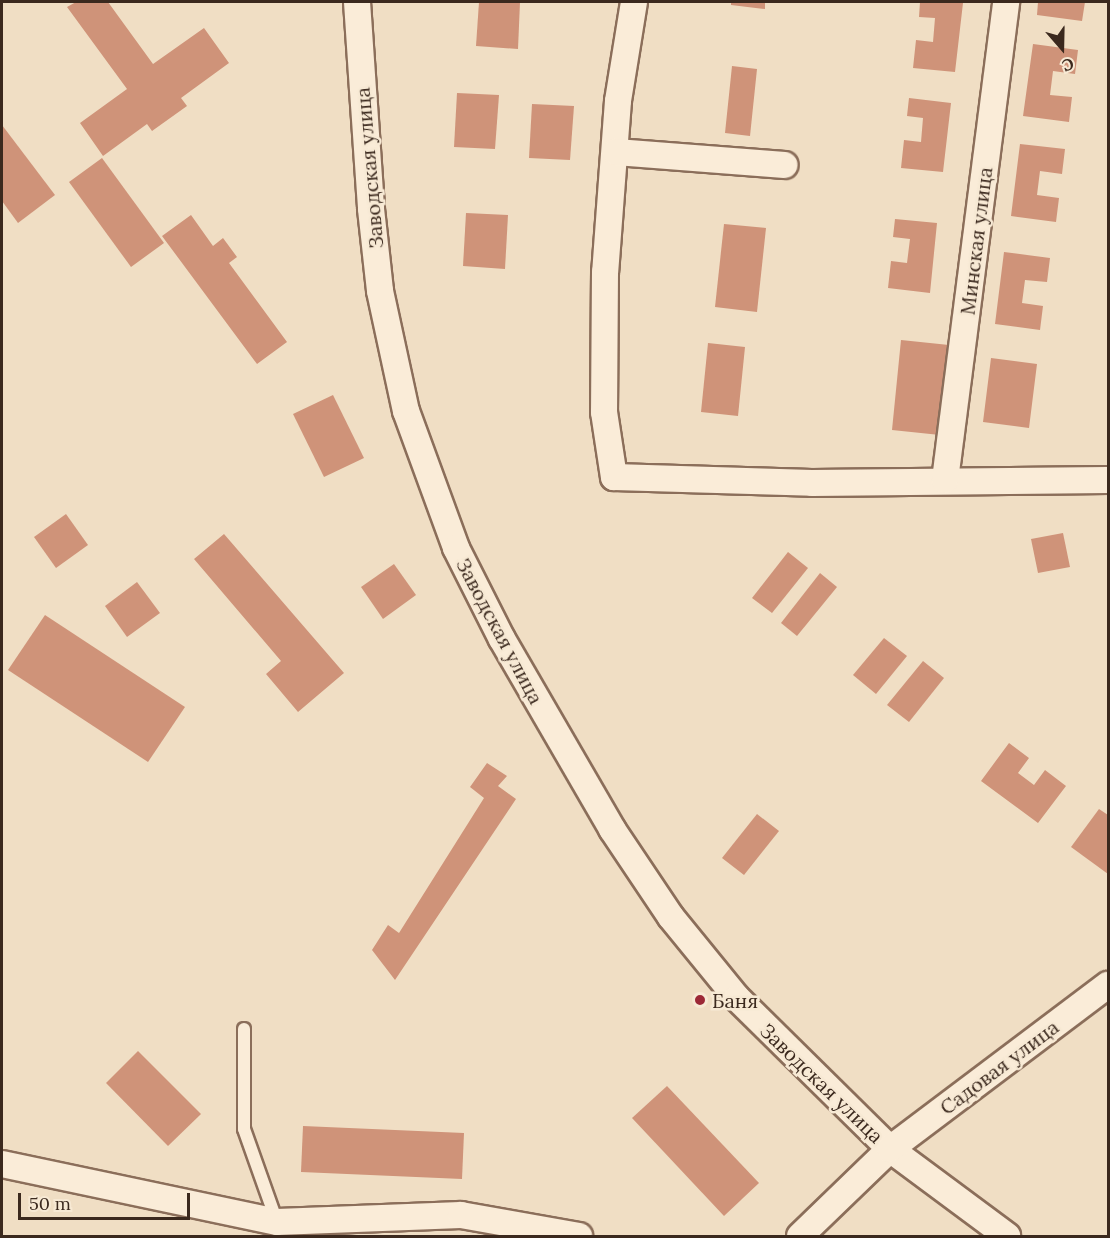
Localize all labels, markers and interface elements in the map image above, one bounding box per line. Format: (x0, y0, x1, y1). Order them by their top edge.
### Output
north arrow (1032, 18, 1092, 78)
text: С (1060, 54, 1077, 76)
street label: Заводская улица (350, 86, 388, 250)
street label: Минская улица (955, 166, 997, 316)
street label: Заводская улица (451, 554, 549, 708)
place label: Баня (712, 988, 758, 1012)
marker: Баня (693, 993, 707, 1007)
street label: Садовая улица (935, 1015, 1063, 1119)
street label: Заводская улица (755, 1018, 889, 1148)
scale bar (21, 1181, 194, 1219)
text: 50 m (29, 1192, 71, 1215)

